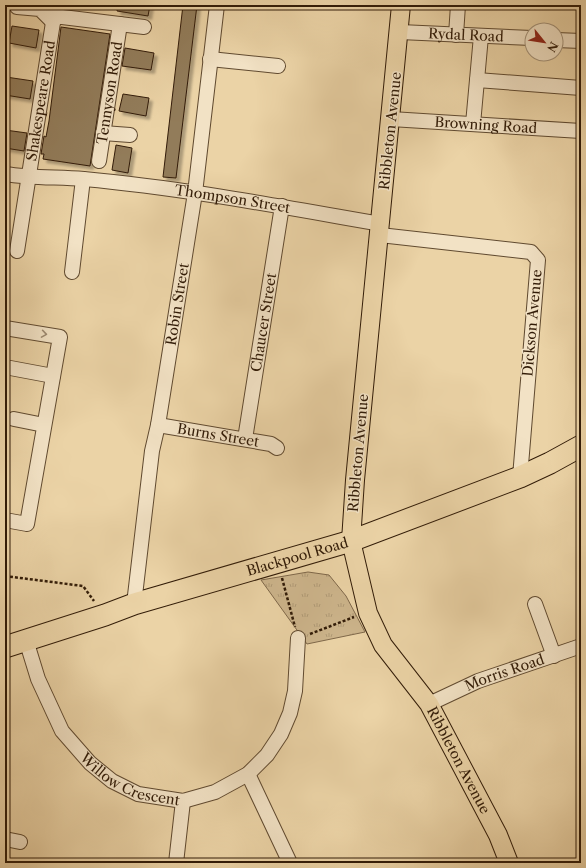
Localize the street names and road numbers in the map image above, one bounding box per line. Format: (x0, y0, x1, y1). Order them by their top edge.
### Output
street label: Rydal Road (428, 24, 505, 46)
street label: Shakespeare Road (22, 39, 59, 162)
street label: Tennyson Road (93, 40, 126, 145)
street label: Ribbleton Avenue (375, 71, 405, 191)
street label: Browning Road (434, 113, 538, 137)
street label: Thompson Street (174, 181, 292, 217)
street label: Robin Street (162, 261, 193, 347)
street label: Dickson Avenue (518, 269, 546, 377)
street label: Chaucer Street (247, 272, 280, 373)
street label: Ribbleton Avenue (344, 393, 372, 513)
street label: Burns Street (176, 419, 260, 451)
street label: Blackpool Road (244, 533, 351, 580)
street label: Morris Road (462, 650, 547, 695)
street label: Ribbleton Avenue (423, 703, 494, 817)
street label: Willow Crescent (75, 748, 181, 809)

